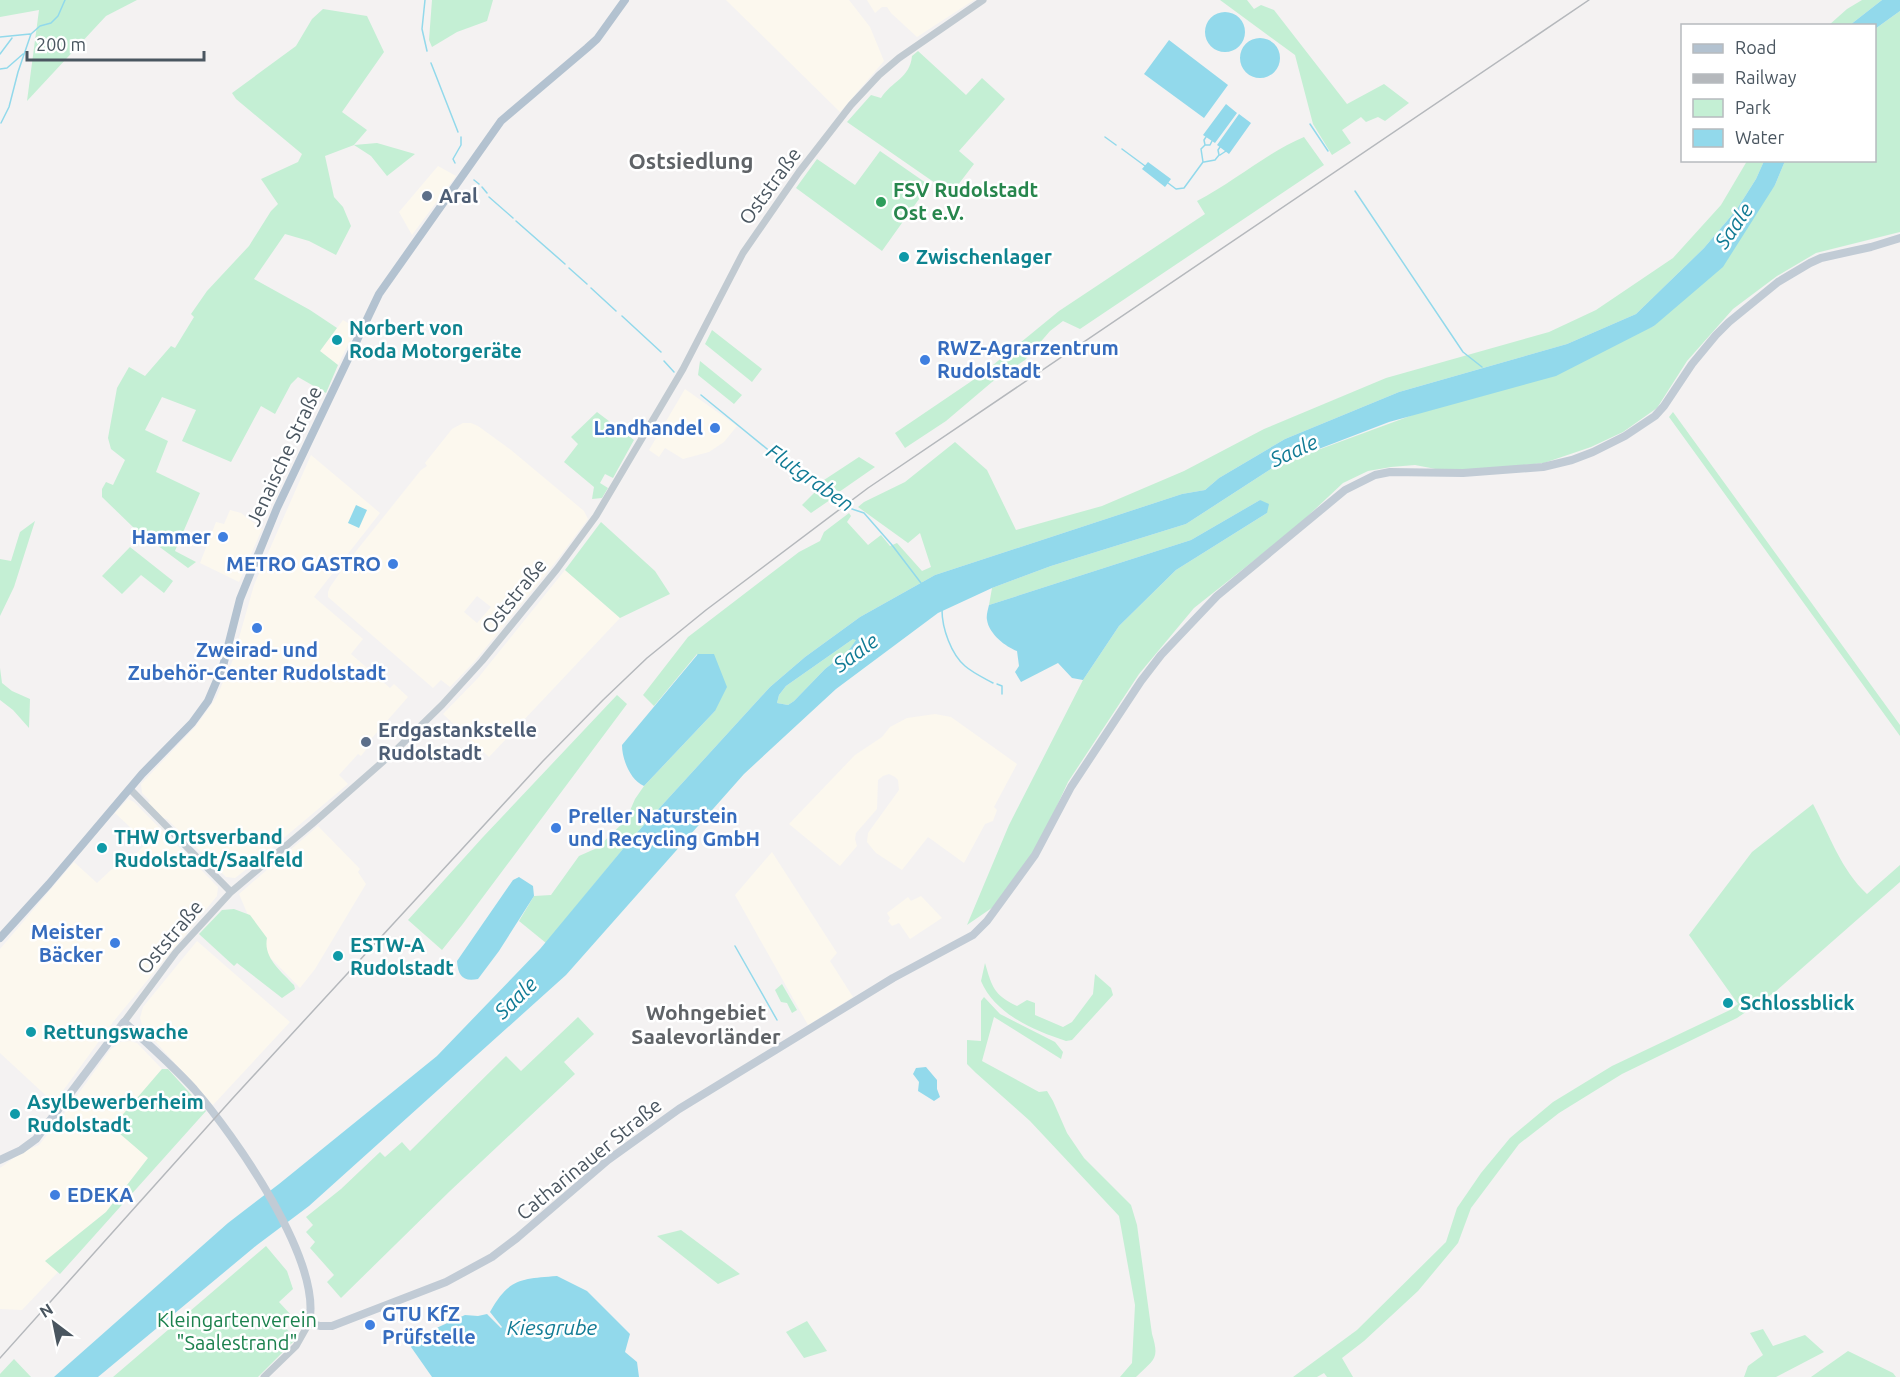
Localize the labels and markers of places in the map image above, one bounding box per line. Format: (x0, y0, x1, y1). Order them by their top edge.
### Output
place label: FSV Rudolstadt Ost e.V. (893, 178, 1039, 224)
place label: Aral (439, 184, 478, 207)
marker: Aral (420, 189, 434, 203)
marker: FSV Rudolstadt Ost e.V. (874, 195, 888, 209)
place label: Zwischenlager (916, 245, 1053, 268)
marker: Zwischenlager (897, 250, 911, 264)
place label: Norbert von Roda Motorgeräte (349, 316, 522, 362)
marker: Norbert von Roda Motorgeräte (330, 333, 344, 347)
place label: RWZ-Agrarzentrum Rudolstadt (937, 336, 1119, 382)
marker: RWZ-Agrarzentrum Rudolstadt (918, 353, 932, 367)
place label: Landhandel (593, 416, 703, 439)
marker: Landhandel (708, 421, 722, 435)
place label: Hammer (131, 525, 212, 548)
marker: Hammer (216, 530, 230, 544)
place label: METRO GASTRO (226, 552, 381, 575)
marker: METRO GASTRO (386, 557, 400, 571)
marker: Zweirad- und Zubehör-Center Rudolstadt (250, 621, 264, 635)
place label: Zweirad- und Zubehör-Center Rudolstadt (128, 638, 387, 684)
place label: Erdgastankstelle Rudolstadt (378, 718, 537, 764)
marker: Erdgastankstelle Rudolstadt (359, 735, 373, 749)
place label: Preller Naturstein und Recycling GmbH (568, 804, 760, 850)
marker: Preller Naturstein und Recycling GmbH (549, 821, 563, 835)
place label: THW Ortsverband Rudolstadt/Saalfeld (114, 825, 303, 871)
marker: THW Ortsverband Rudolstadt/Saalfeld (95, 841, 109, 855)
place label: Meister Bäcker (31, 920, 104, 966)
place label: ESTW-A Rudolstadt (350, 933, 454, 979)
marker: Meister Bäcker (108, 936, 122, 950)
marker: ESTW-A Rudolstadt (331, 949, 345, 963)
place label: Schlossblick (1740, 991, 1855, 1014)
marker: Schlossblick (1721, 996, 1735, 1010)
place label: Rettungswache (43, 1020, 189, 1043)
marker: Rettungswache (24, 1025, 38, 1039)
place label: Asylbewerberheim Rudolstadt (27, 1090, 204, 1136)
marker: Asylbewerberheim Rudolstadt (8, 1107, 22, 1121)
place label: EDEKA (67, 1183, 133, 1206)
marker: EDEKA (48, 1188, 62, 1202)
place label: GTU KfZ Prüfstelle (382, 1302, 476, 1348)
marker: GTU KfZ Prüfstelle (363, 1318, 377, 1332)

